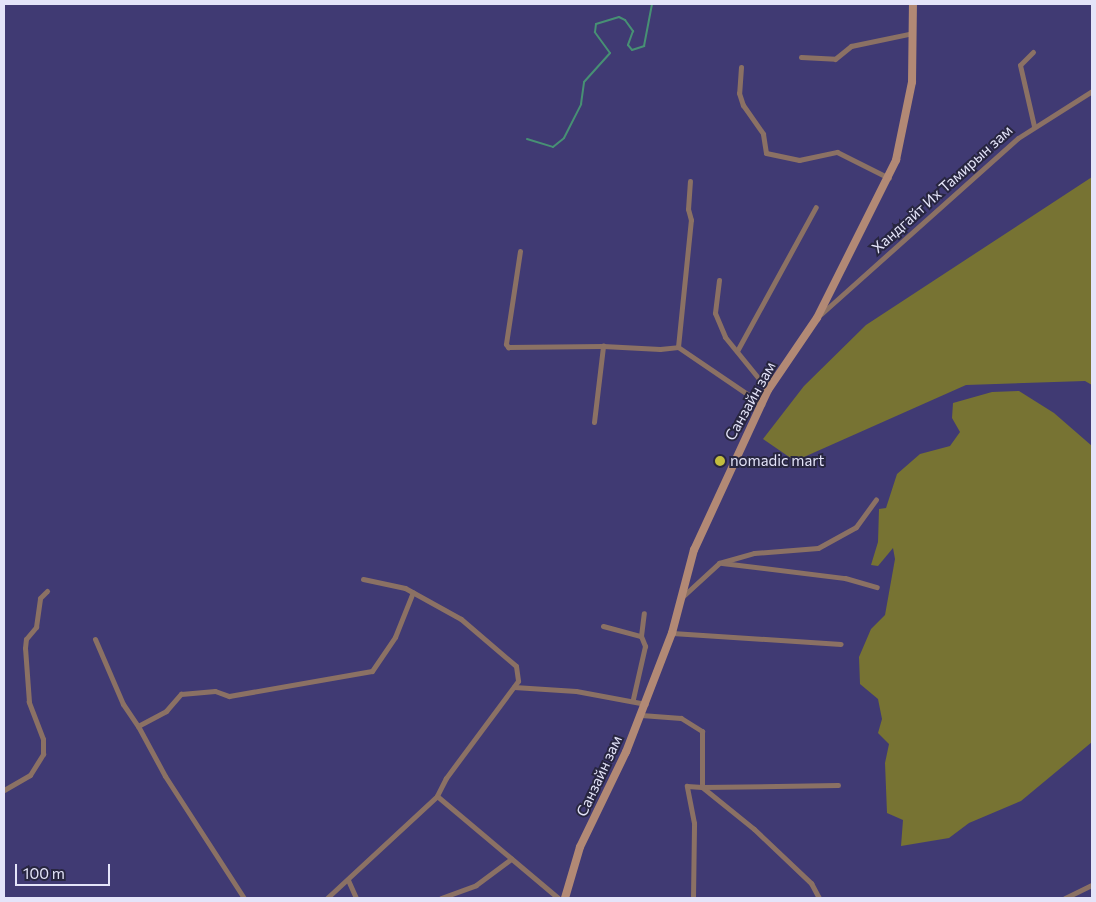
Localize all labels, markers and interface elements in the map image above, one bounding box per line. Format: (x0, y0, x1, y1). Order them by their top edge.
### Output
street label: Хандгайт Их Тамирын зам (868, 121, 1016, 257)
street label: Санзайн зам (721, 358, 779, 444)
place label: nomadic mart (730, 452, 824, 470)
marker: nomadic mart (714, 455, 726, 467)
street label: Санзайн зам (572, 733, 626, 819)
scale bar (18, 854, 112, 886)
text: 100 m (23, 864, 65, 882)

